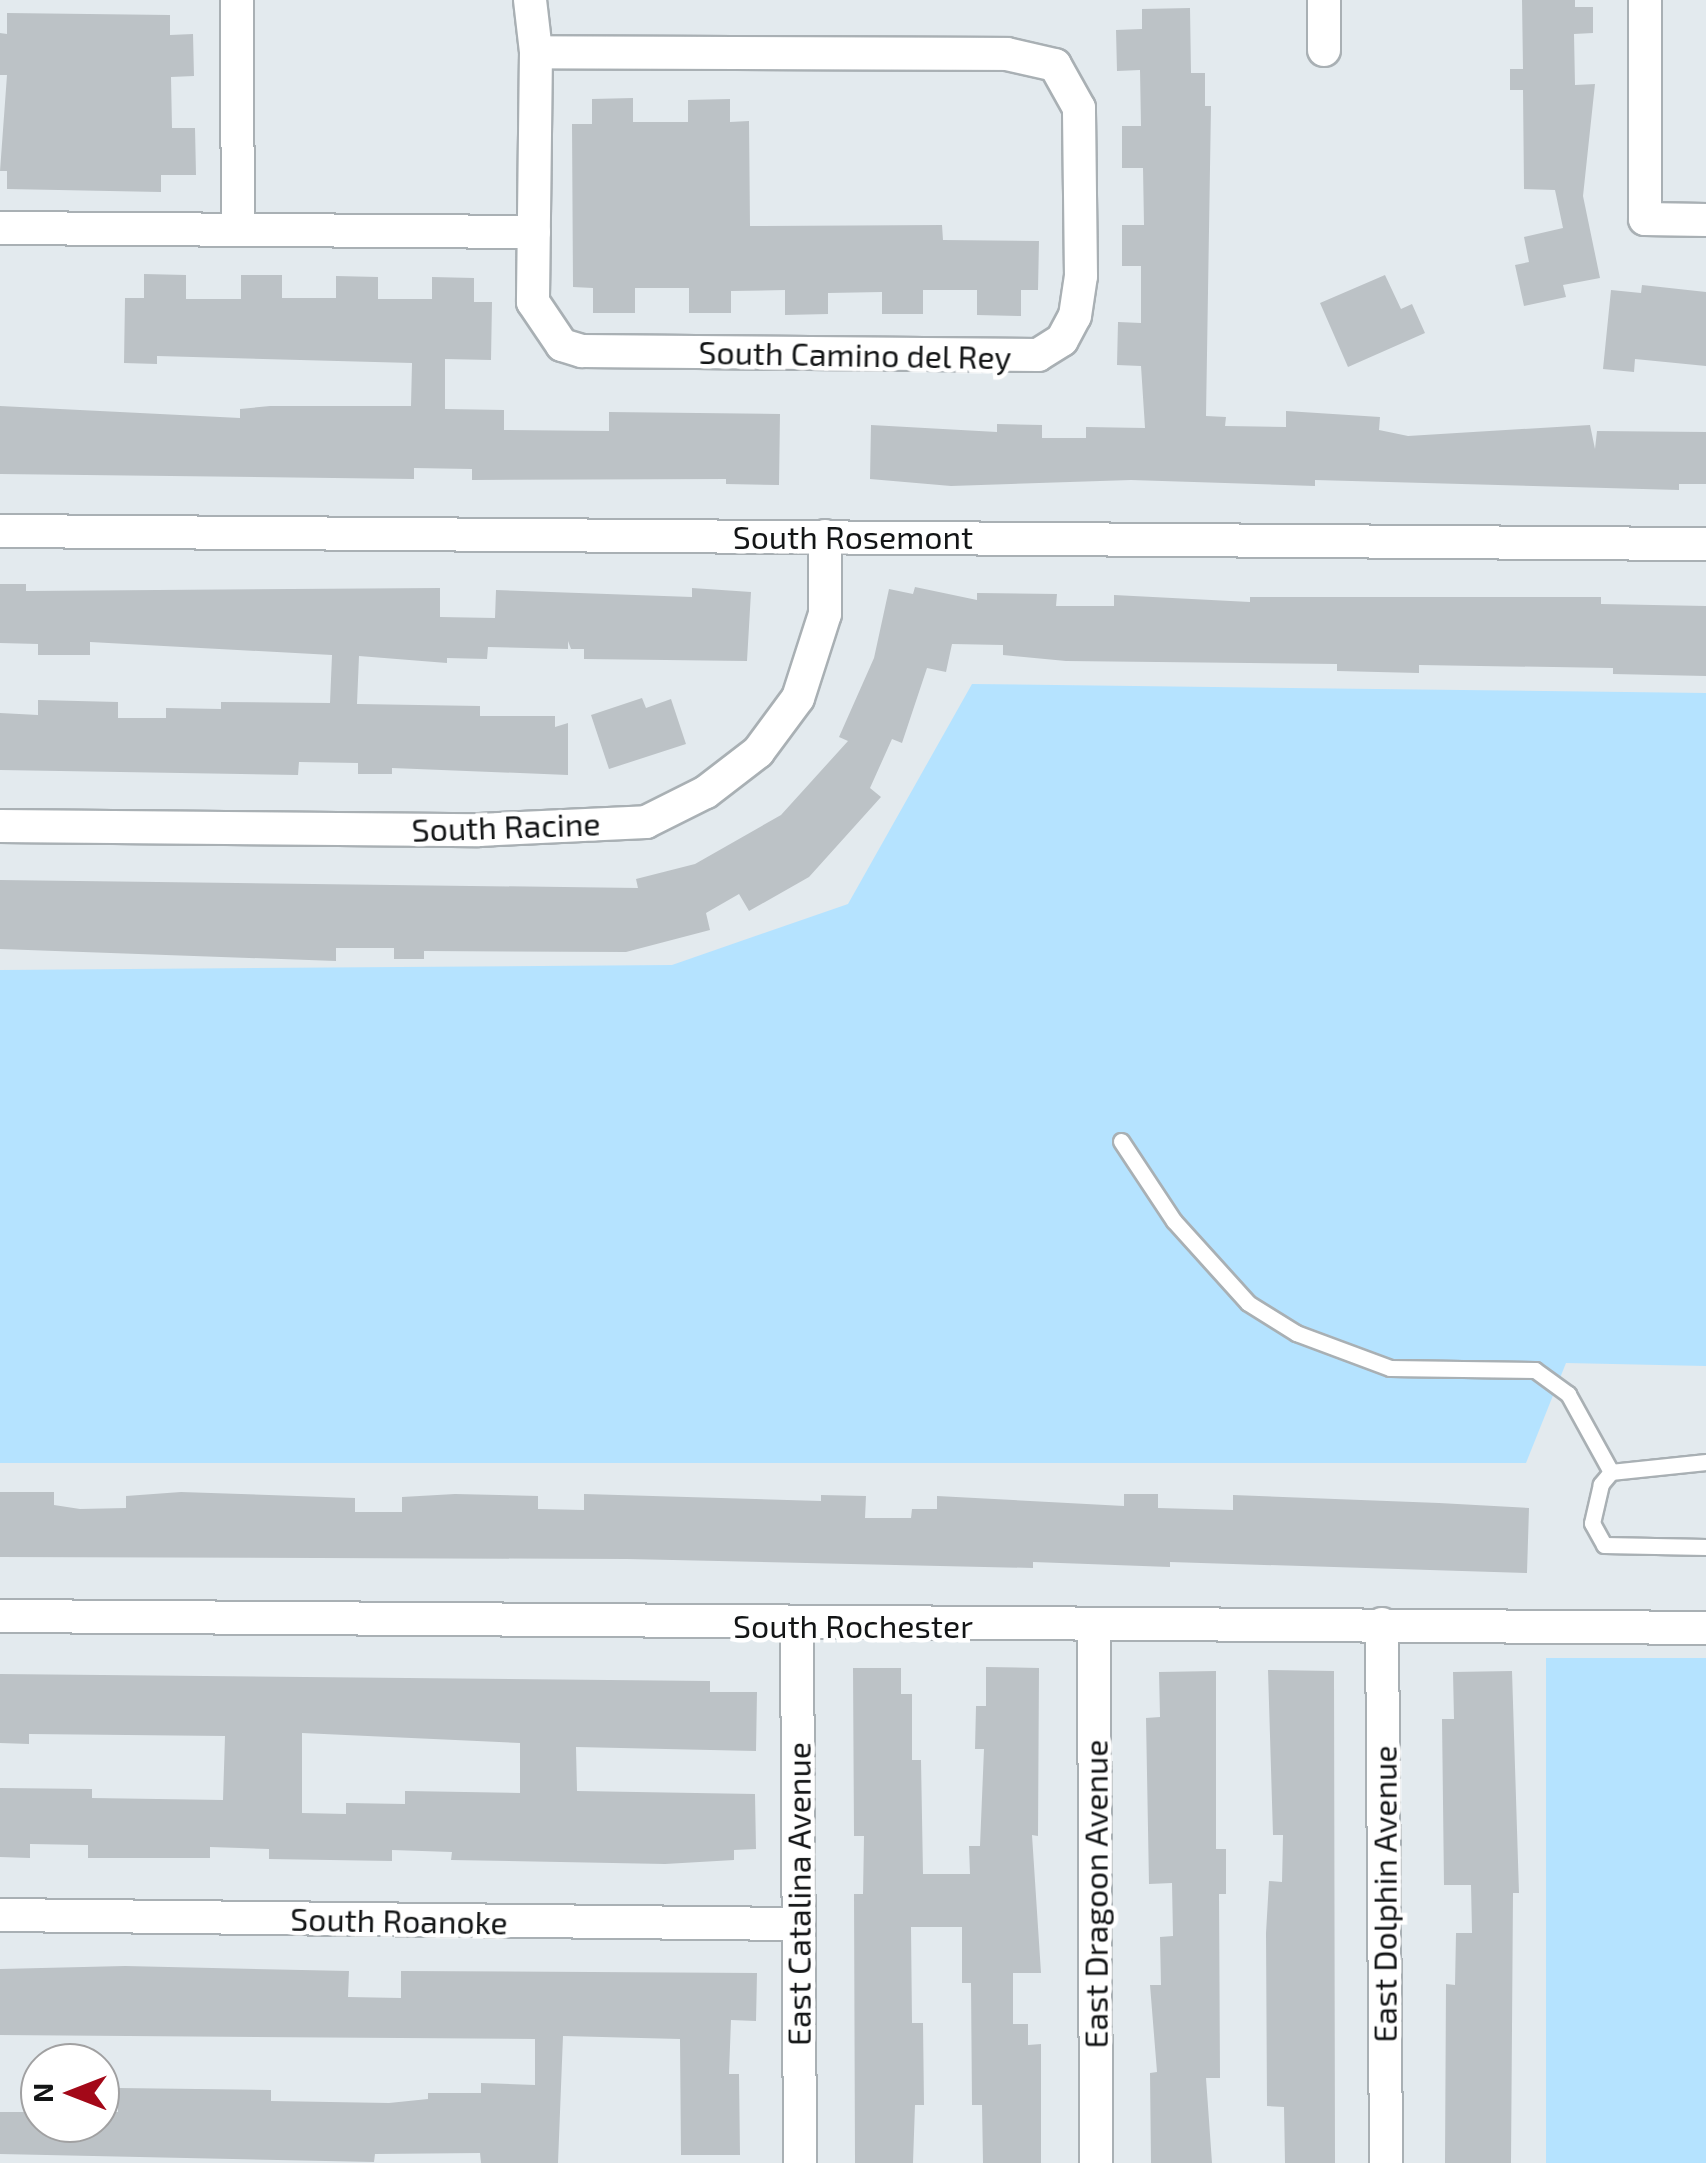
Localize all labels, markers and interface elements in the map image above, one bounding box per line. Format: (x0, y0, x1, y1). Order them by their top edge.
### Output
street label: South Camino del Rey (698, 332, 1012, 376)
street label: South Rosemont (733, 517, 973, 555)
street label: South Racine (411, 804, 601, 848)
street label: South Rochester (733, 1606, 973, 1644)
street label: East Dragoon Avenue (1076, 1739, 1114, 2049)
street label: East Catalina Avenue (779, 1742, 817, 2046)
street label: East Dolphin Avenue (1365, 1745, 1403, 2043)
street label: South Roanoke (290, 1899, 508, 1941)
north arrow (20, 2043, 120, 2143)
text: N (25, 2083, 59, 2103)

